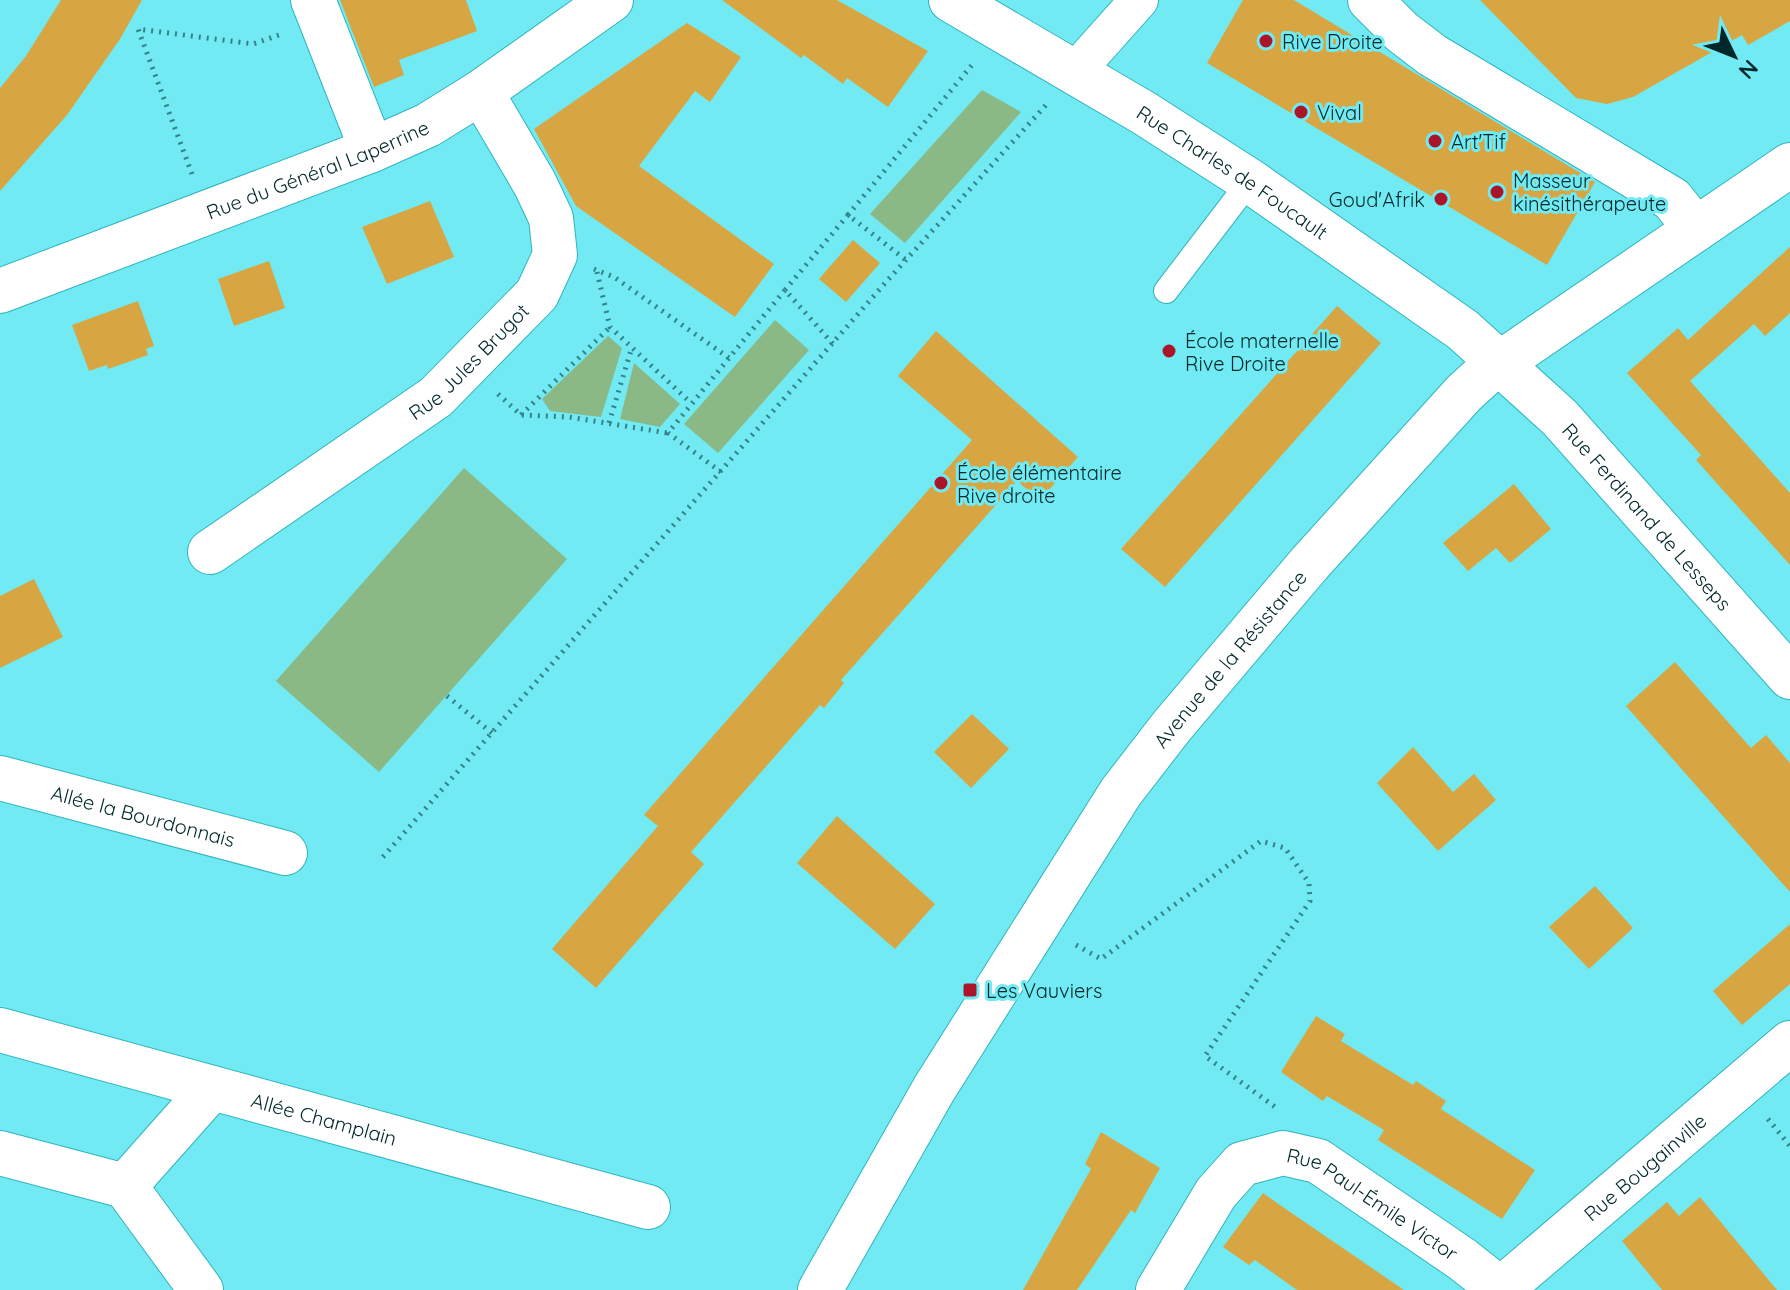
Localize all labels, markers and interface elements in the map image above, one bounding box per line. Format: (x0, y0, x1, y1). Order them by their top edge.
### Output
north arrow (1694, 16, 1774, 96)
place label: Rive Droite (1282, 29, 1383, 54)
marker: Rive Droite (1257, 32, 1275, 50)
text: N (1733, 54, 1764, 85)
street label: Rue Charles de Foucault (1132, 99, 1333, 245)
place label: Vival (1317, 100, 1362, 125)
marker: Vival (1292, 103, 1310, 121)
street label: Rue du Général Laperrine (203, 114, 433, 224)
place label: Art'Tif (1451, 129, 1506, 154)
marker: Art'Tif (1426, 132, 1444, 150)
place label: Masseur kinésithérapeute (1513, 168, 1666, 216)
marker: Masseur kinésithérapeute (1488, 183, 1506, 201)
place label: Goud'Afrik (1329, 187, 1425, 212)
marker: Goud'Afrik (1432, 190, 1450, 208)
street label: Rue Jules Brugot (403, 298, 534, 425)
place label: École maternelle Rive Droite (1185, 328, 1339, 376)
marker: École maternelle Rive Droite (1160, 342, 1178, 360)
street label: Rue Ferdinand de Lesseps (1557, 417, 1737, 615)
place label: École élémentaire Rive droite (957, 460, 1122, 508)
marker: École élémentaire Rive droite (932, 474, 950, 492)
street label: Avenue de la Résistance (1148, 565, 1311, 753)
street label: Allée la Bourdonnais (48, 780, 238, 852)
place label: Les Vauviers (986, 978, 1102, 1003)
marker: Les Vauviers (961, 981, 979, 999)
street label: Allée Champlain (249, 1087, 400, 1150)
street label: Rue Bougainville (1578, 1108, 1711, 1226)
street label: Rue Paul-Émile Victor (1284, 1142, 1463, 1265)

